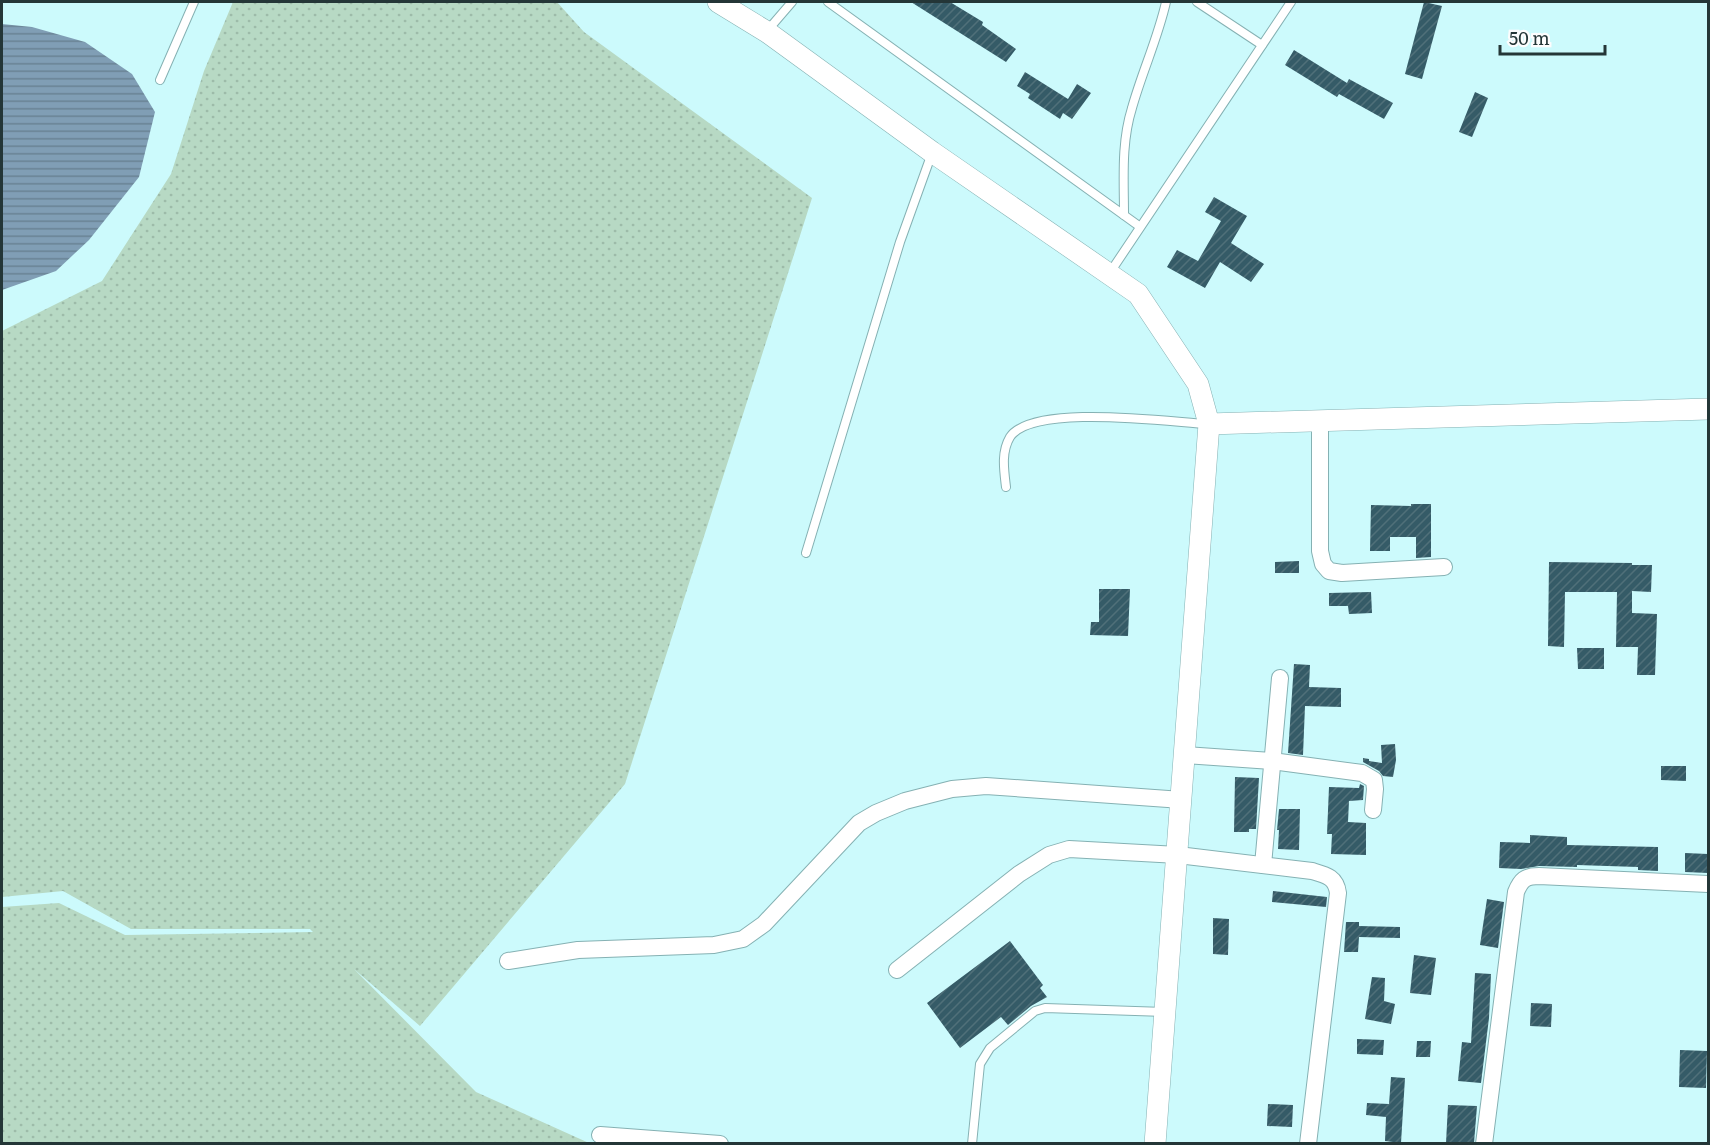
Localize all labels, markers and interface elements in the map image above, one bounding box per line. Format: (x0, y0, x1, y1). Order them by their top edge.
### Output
scale bar (1500, 18, 1605, 56)
text: 50 m (1509, 24, 1550, 51)

